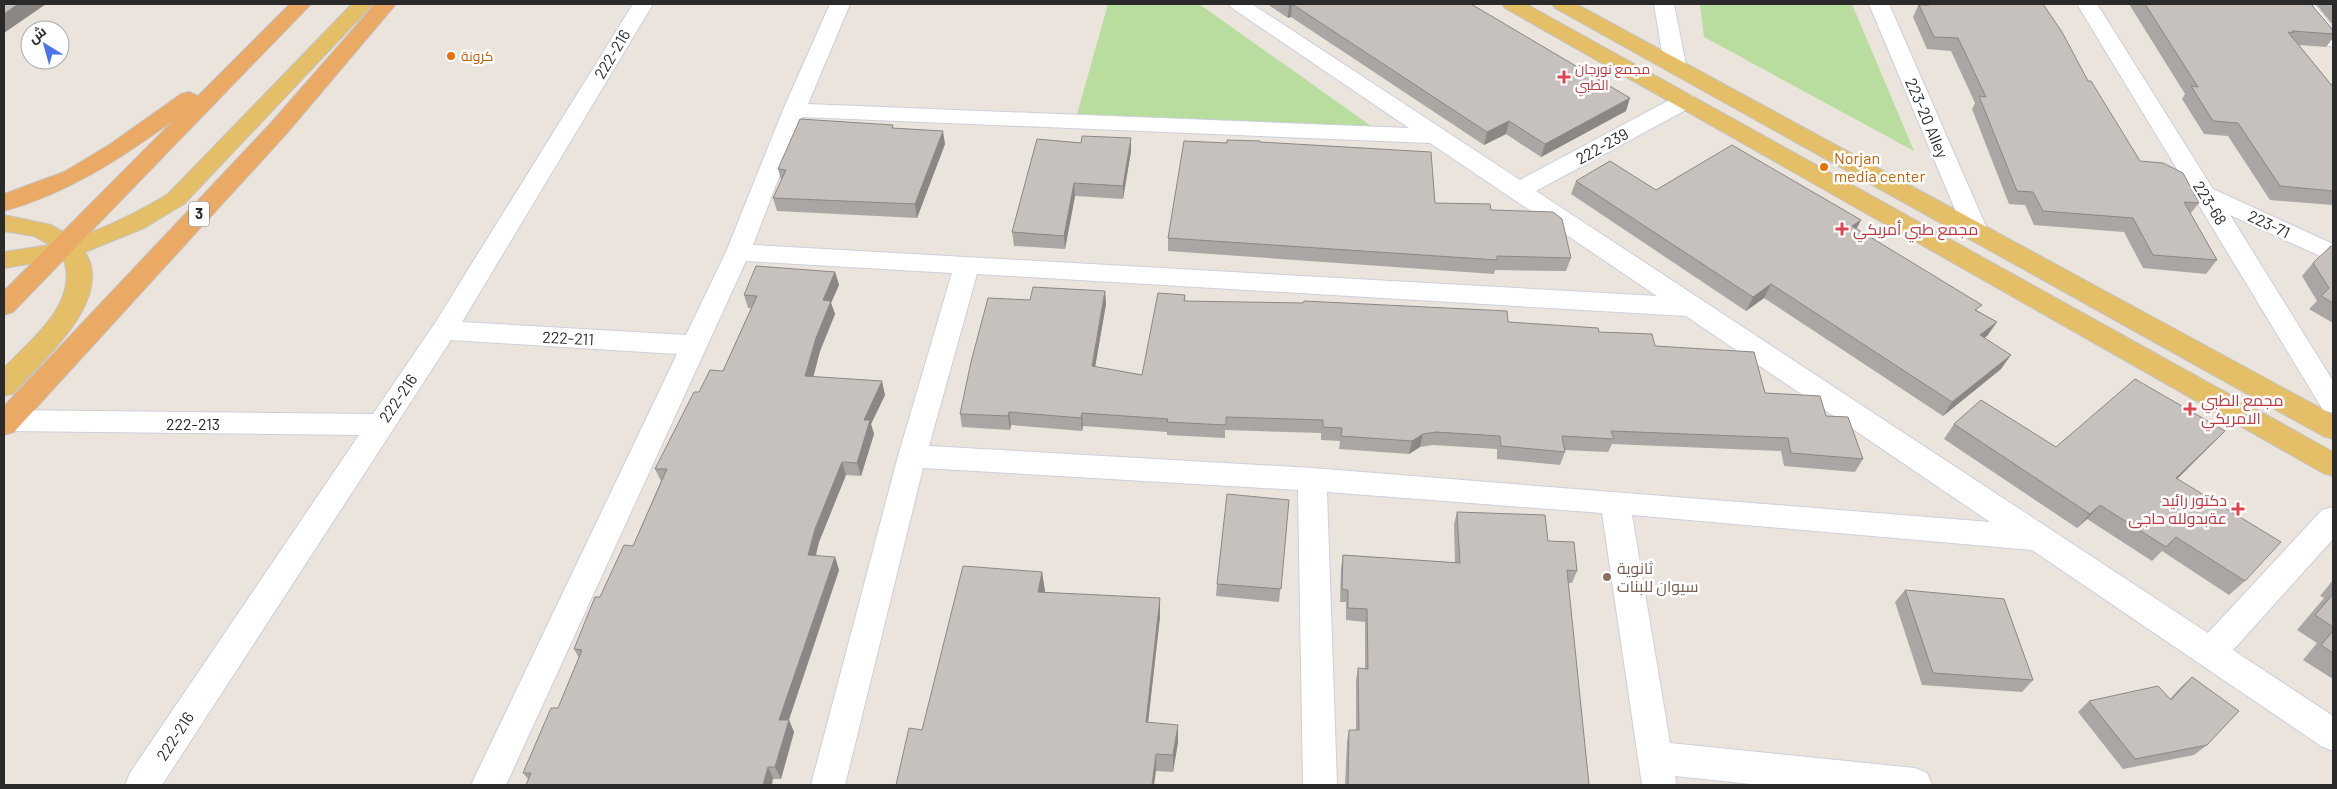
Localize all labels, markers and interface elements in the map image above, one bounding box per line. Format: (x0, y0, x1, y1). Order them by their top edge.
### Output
north arrow (20, 20, 70, 70)
text: ش (25, 22, 50, 47)
street label: 222-216 (589, 26, 634, 82)
place label: كرونة (461, 47, 493, 64)
marker: كرونة (445, 50, 457, 62)
place label: مجمع نورجان الطبي (1575, 60, 1650, 97)
marker: مجمع نورجان الطبي (1557, 70, 1571, 84)
street label: 223-20 Alley (1902, 75, 1953, 161)
street label: 222-239 (1572, 123, 1631, 168)
place label: Norjan media center (1834, 148, 1925, 185)
marker: Norjan media center (1818, 161, 1830, 173)
street label: 223-68 (2190, 177, 2231, 228)
road number: 3 (189, 202, 209, 226)
street label: 223-71 (2245, 206, 2293, 242)
place label: مجمع طبي أمریکي (1853, 219, 1978, 243)
marker: مجمع طبي أمریکي (1835, 222, 1849, 236)
street label: 222-211 (542, 327, 594, 348)
street label: 222-216 (375, 370, 421, 426)
place label: مجمع الطبي الامريكي (2201, 390, 2283, 432)
marker: مجمع الطبي الامريكي (2183, 402, 2197, 416)
street label: 222-213 (166, 414, 220, 433)
place label: دكتور رائيد عةبدولله حاجى (2128, 490, 2227, 529)
marker: دكتور رائيد عةبدولله حاجى (2231, 502, 2245, 516)
place label: ثانوية سيوان للبنات (1617, 558, 1698, 597)
marker: ثانوية سيوان للبنات (1601, 571, 1613, 583)
street label: 222-216 (152, 708, 197, 764)

